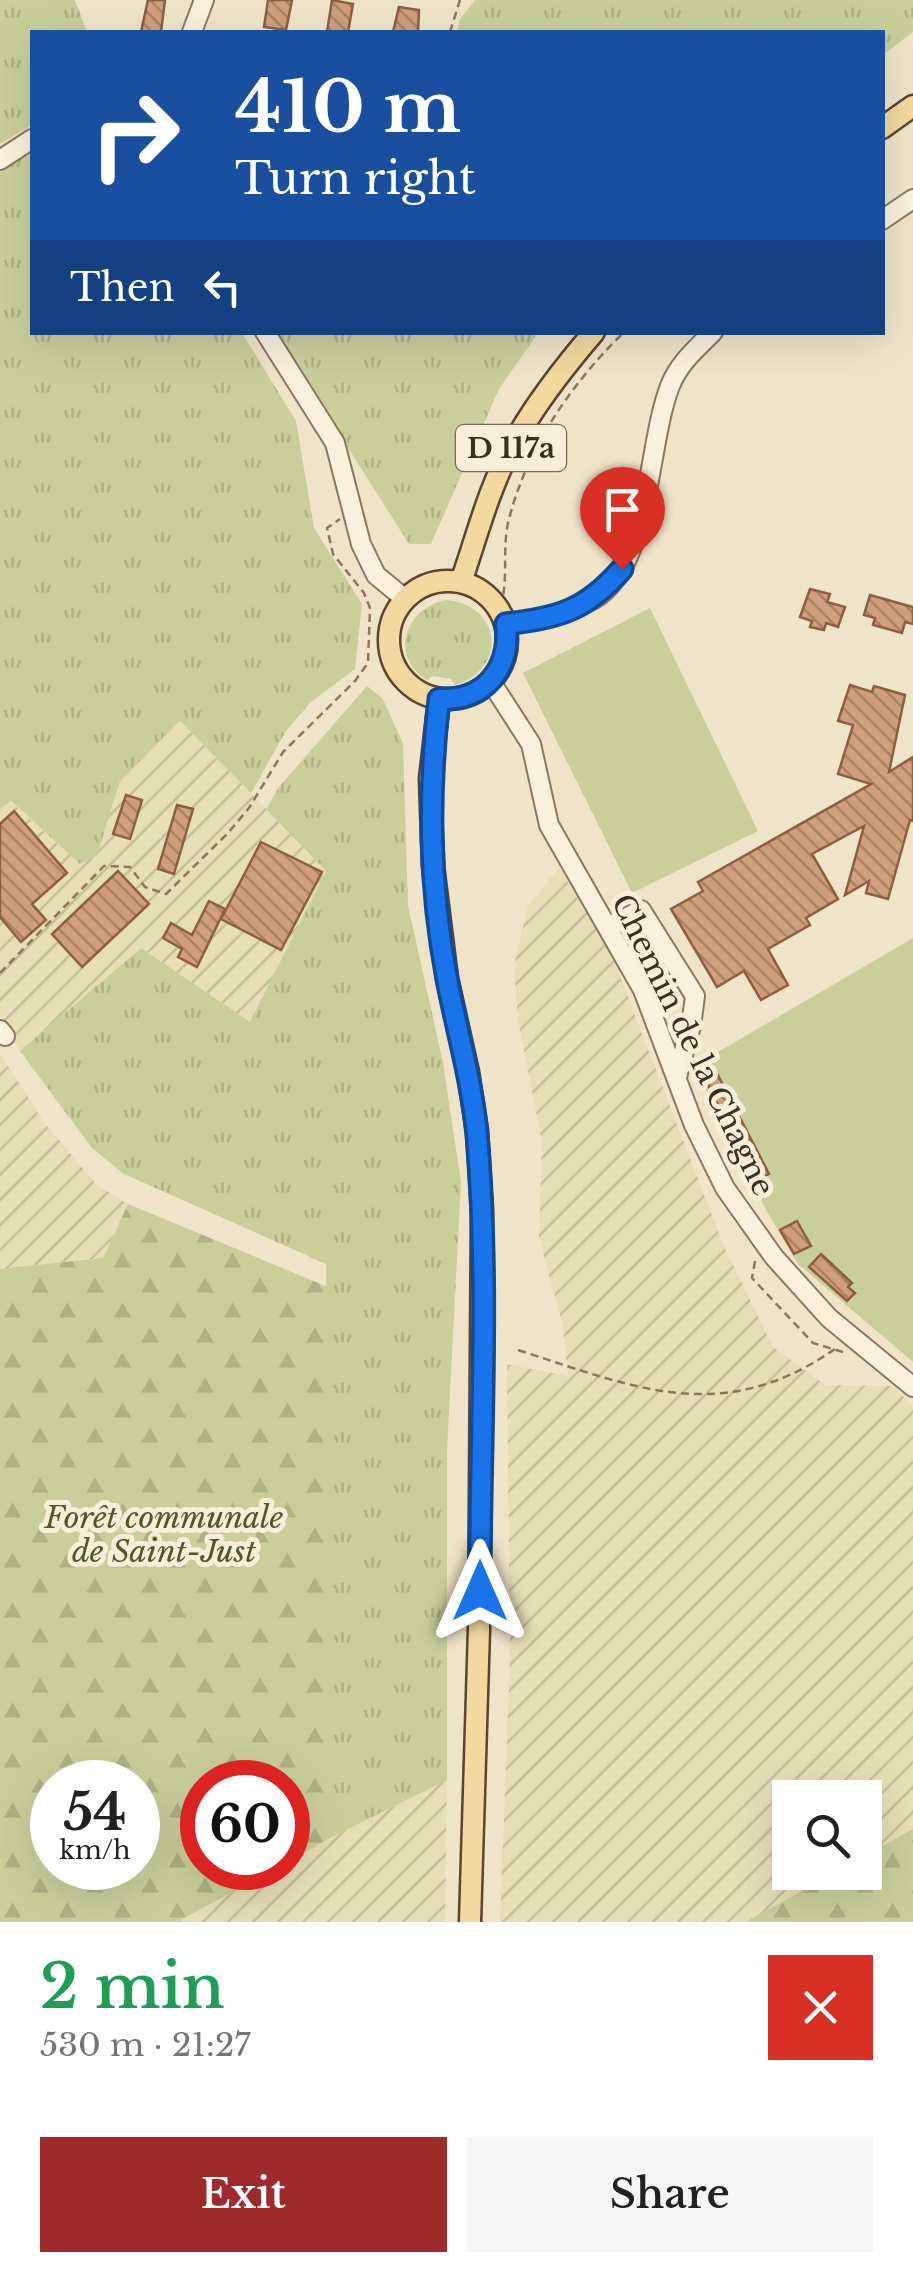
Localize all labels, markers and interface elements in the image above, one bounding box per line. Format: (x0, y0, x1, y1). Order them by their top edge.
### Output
text: 410 m (235, 64, 461, 151)
icon: right (70, 70, 200, 200)
text: Turn right (235, 150, 476, 206)
icon: left (195, 260, 250, 315)
text: Then (70, 264, 175, 311)
road number: D 117a (456, 425, 566, 471)
pin (580, 467, 665, 570)
icon: arrive (595, 482, 650, 537)
street label: Chemin de la Chagne (604, 888, 782, 1202)
park label: Forêt communale de Saint-Just (44, 1499, 284, 1570)
position arrow (428, 1539, 532, 1643)
speed limit sign: 60 (180, 1760, 310, 1890)
map controls (772, 1780, 882, 1890)
button: search (772, 1780, 882, 1890)
text: 54 (64, 1781, 126, 1844)
text: km/h (60, 1835, 130, 1866)
text: 2 min (40, 1950, 225, 2024)
button: close (768, 1955, 873, 2060)
text: 530 m · 21:27 (40, 2025, 251, 2065)
button: Exit (40, 2137, 447, 2252)
button: Share (467, 2137, 873, 2252)

